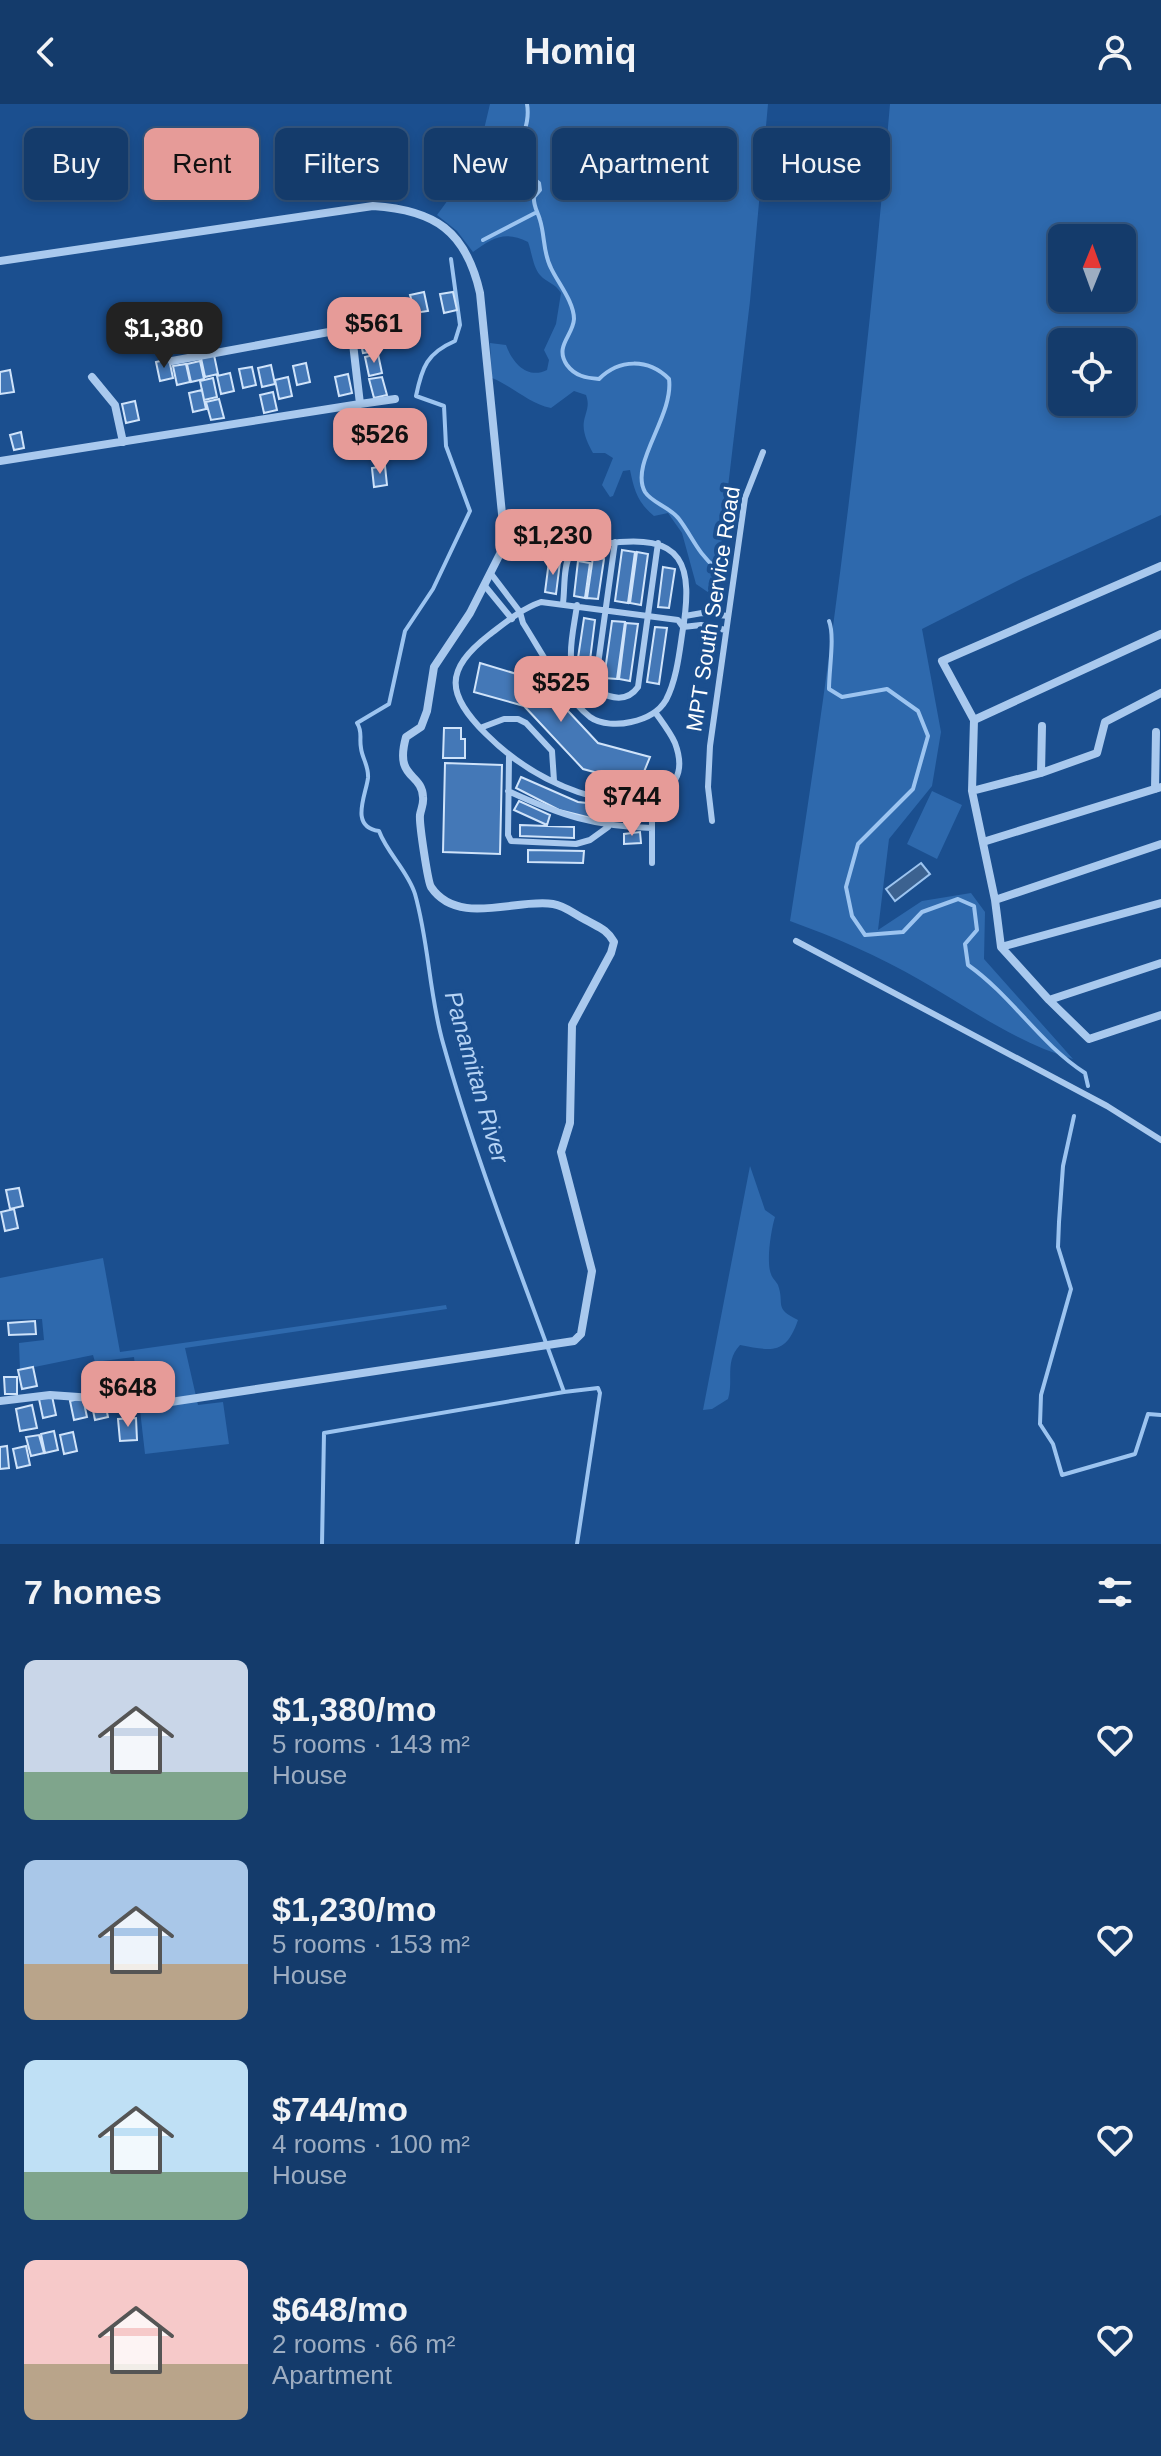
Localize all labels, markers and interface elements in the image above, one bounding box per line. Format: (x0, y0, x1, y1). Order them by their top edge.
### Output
icon: back (24, 30, 68, 74)
icon: person (1093, 30, 1137, 74)
text: Homiq (525, 31, 637, 72)
chip: Buy (24, 128, 128, 200)
chip: Rent (144, 128, 259, 200)
chip: Filters (275, 128, 408, 200)
chip: New (424, 128, 536, 200)
chip: Apartment (552, 128, 737, 200)
chip: House (753, 128, 890, 200)
north arrow (1048, 224, 1136, 312)
map controls (1048, 224, 1136, 416)
pin: $561 (327, 297, 421, 365)
pin: $1,380 (99, 302, 229, 370)
text: $561 (345, 308, 403, 338)
text: $1,380 (124, 313, 204, 343)
button: locate (1048, 328, 1136, 416)
pin: $526 (333, 408, 427, 476)
text: $526 (351, 419, 409, 449)
street label: MPT South Service Road (681, 485, 745, 733)
pin: $1,230 (488, 509, 618, 577)
text: $1,230 (513, 520, 593, 550)
pin: $525 (514, 656, 608, 724)
text: $525 (532, 667, 590, 697)
pin: $744 (585, 770, 679, 838)
text: $744 (603, 781, 661, 811)
water label: Panamitan River (440, 988, 515, 1167)
pin: $648 (81, 1361, 175, 1429)
text: $648 (99, 1372, 157, 1402)
icon: filters (1093, 1570, 1137, 1614)
text: 7 homes (24, 1573, 162, 1611)
text: $1,380/mo (272, 1690, 436, 1728)
icon: home (88, 1692, 184, 1788)
icon: heart (1093, 1718, 1137, 1762)
text: 5 rooms · 143 m² (272, 1729, 470, 1759)
text: House (272, 1760, 347, 1790)
text: $1,230/mo (272, 1890, 436, 1928)
icon: home (88, 1892, 184, 1988)
icon: heart (1093, 1918, 1137, 1962)
text: 5 rooms · 153 m² (272, 1929, 470, 1959)
text: House (272, 1960, 347, 1990)
text: $744/mo (272, 2090, 408, 2128)
icon: home (88, 2092, 184, 2188)
icon: heart (1093, 2118, 1137, 2162)
text: 4 rooms · 100 m² (272, 2129, 470, 2159)
text: House (272, 2160, 347, 2190)
text: $648/mo (272, 2290, 408, 2328)
icon: home (88, 2292, 184, 2388)
icon: heart (1093, 2318, 1137, 2362)
text: 2 rooms · 66 m² (272, 2329, 456, 2359)
text: Apartment (272, 2360, 392, 2390)

